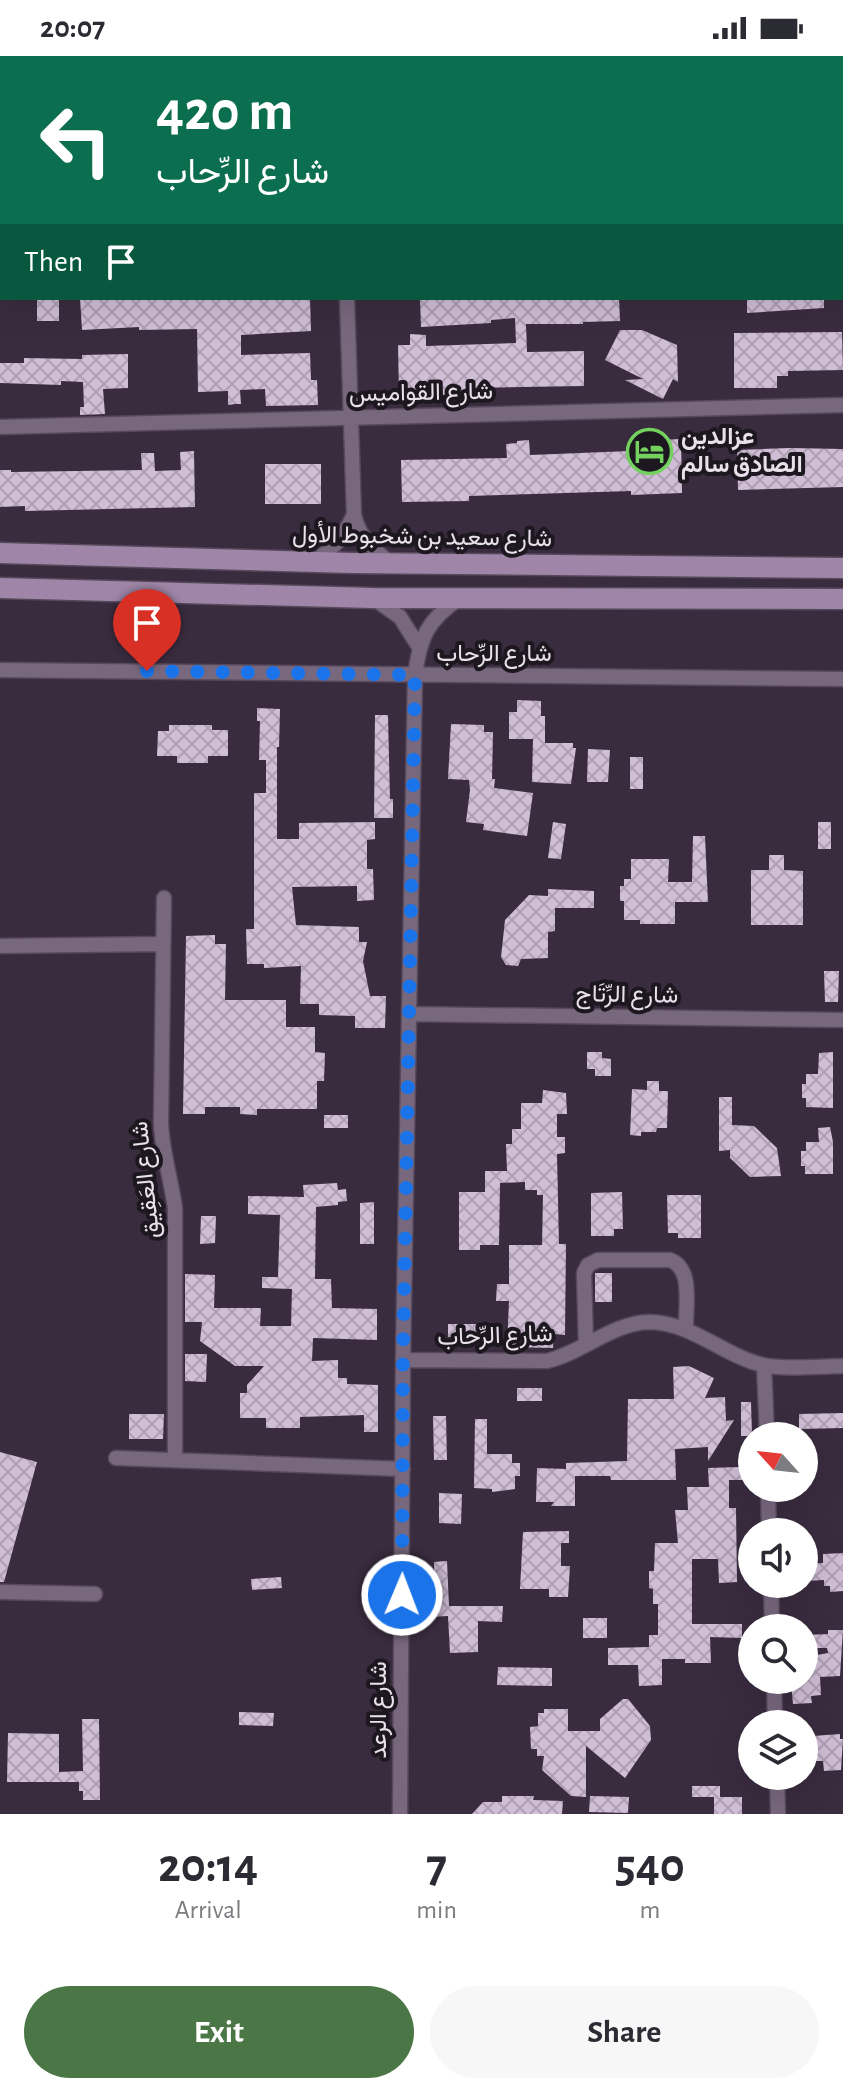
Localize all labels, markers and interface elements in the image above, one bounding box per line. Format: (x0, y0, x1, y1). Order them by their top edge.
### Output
text: 20:07 (40, 13, 105, 43)
text: 420 m (156, 84, 293, 140)
icon: left (24, 88, 128, 192)
text: شارع الرِّحاب (156, 154, 329, 190)
icon: arrive (99, 240, 143, 284)
text: Then (24, 247, 83, 277)
street label: شارع القواميس (349, 380, 493, 409)
place label: عزالدين الصادق سالم (681, 425, 803, 480)
hotel icon: عزالدين الصادق سالم (626, 427, 674, 475)
street label: شارع سعيد بن شخبوط الأول (292, 520, 552, 554)
pin (113, 589, 181, 671)
icon: arrive (125, 601, 169, 645)
street label: شارع الرِّحاب (436, 642, 552, 669)
street label: شارع الرِّتَاج (575, 982, 679, 1011)
street label: شارع العَقِيق (128, 1120, 167, 1240)
street label: شارع الرِّحاب (437, 1322, 553, 1353)
north arrow (738, 1422, 818, 1502)
map controls (738, 1422, 818, 1790)
button: sound (738, 1518, 818, 1598)
position arrow (360, 1553, 444, 1637)
button: search (738, 1614, 818, 1694)
street label: شارع الرعد (367, 1661, 394, 1759)
button: layers (738, 1710, 818, 1790)
text: 20:14 (158, 1843, 258, 1891)
text: 7 (426, 1843, 447, 1891)
text: 540 (615, 1843, 685, 1891)
text: Arrival (175, 1897, 242, 1923)
text: min (416, 1897, 457, 1923)
text: m (639, 1897, 660, 1923)
button: Exit (24, 1986, 414, 2078)
button: Share (430, 1986, 819, 2078)

